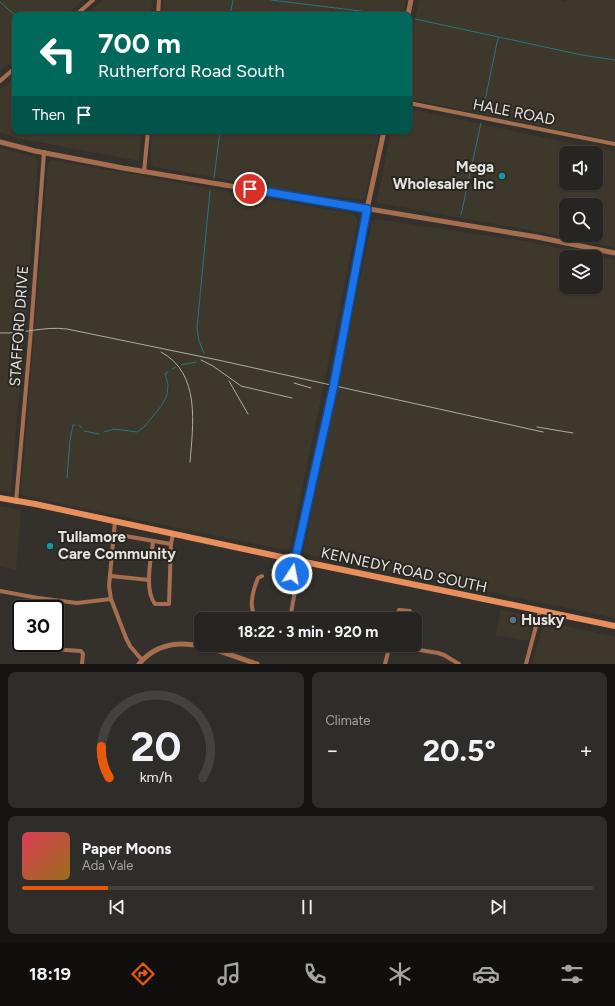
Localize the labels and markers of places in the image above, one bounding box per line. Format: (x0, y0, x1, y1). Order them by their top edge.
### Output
place label: Mega Wholesaler Inc (393, 158, 494, 193)
marker: Mega Wholesaler Inc (497, 171, 507, 181)
pin (233, 172, 267, 206)
place label: Tullamore Care Community (58, 528, 176, 563)
marker: Tullamore Care Community (45, 541, 55, 551)
place label: Husky (521, 611, 565, 629)
marker: Husky (508, 615, 518, 625)

